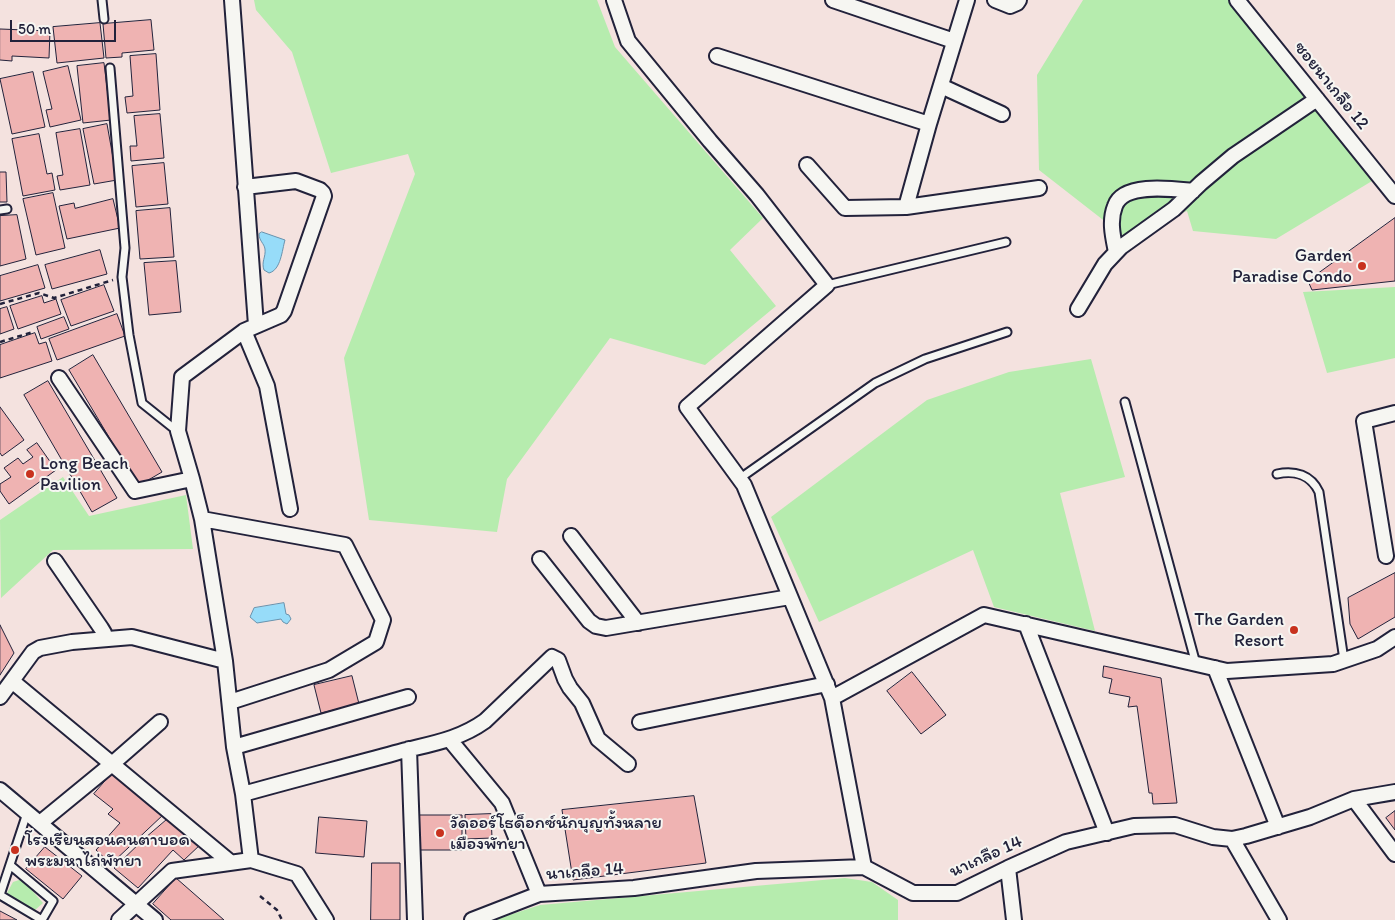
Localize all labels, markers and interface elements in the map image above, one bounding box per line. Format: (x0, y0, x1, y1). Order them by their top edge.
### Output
scale bar (12, 10, 119, 42)
text: 50 m (18, 20, 51, 38)
street label: ซอยนาเกลือ 12 (1289, 38, 1373, 134)
place label: Garden Paradise Condo (1232, 245, 1352, 288)
marker: Garden Paradise Condo (1356, 260, 1368, 272)
place label: Long Beach Pavilion (40, 453, 128, 496)
marker: Long Beach Pavilion (24, 468, 36, 480)
place label: The Garden Resort (1194, 609, 1284, 652)
marker: The Garden Resort (1288, 624, 1300, 636)
place label: วัดออร์โธด็อกซ์นักบุญทั้งหลาย เมืองพัทยา (450, 812, 662, 854)
marker: วัดออร์โธด็อกซ์นักบุญทั้งหลาย เมืองพัทยา (434, 827, 446, 839)
place label: โรงเรียนสอนคนตาบอด พระมหาไถ่พัทยา (25, 829, 190, 872)
street label: นาเกลือ 14 (946, 831, 1026, 883)
marker: โรงเรียนสอนคนตาบอด พระมหาไถ่พัทยา (9, 844, 21, 856)
street label: นาเกลือ 14 (546, 859, 624, 885)

